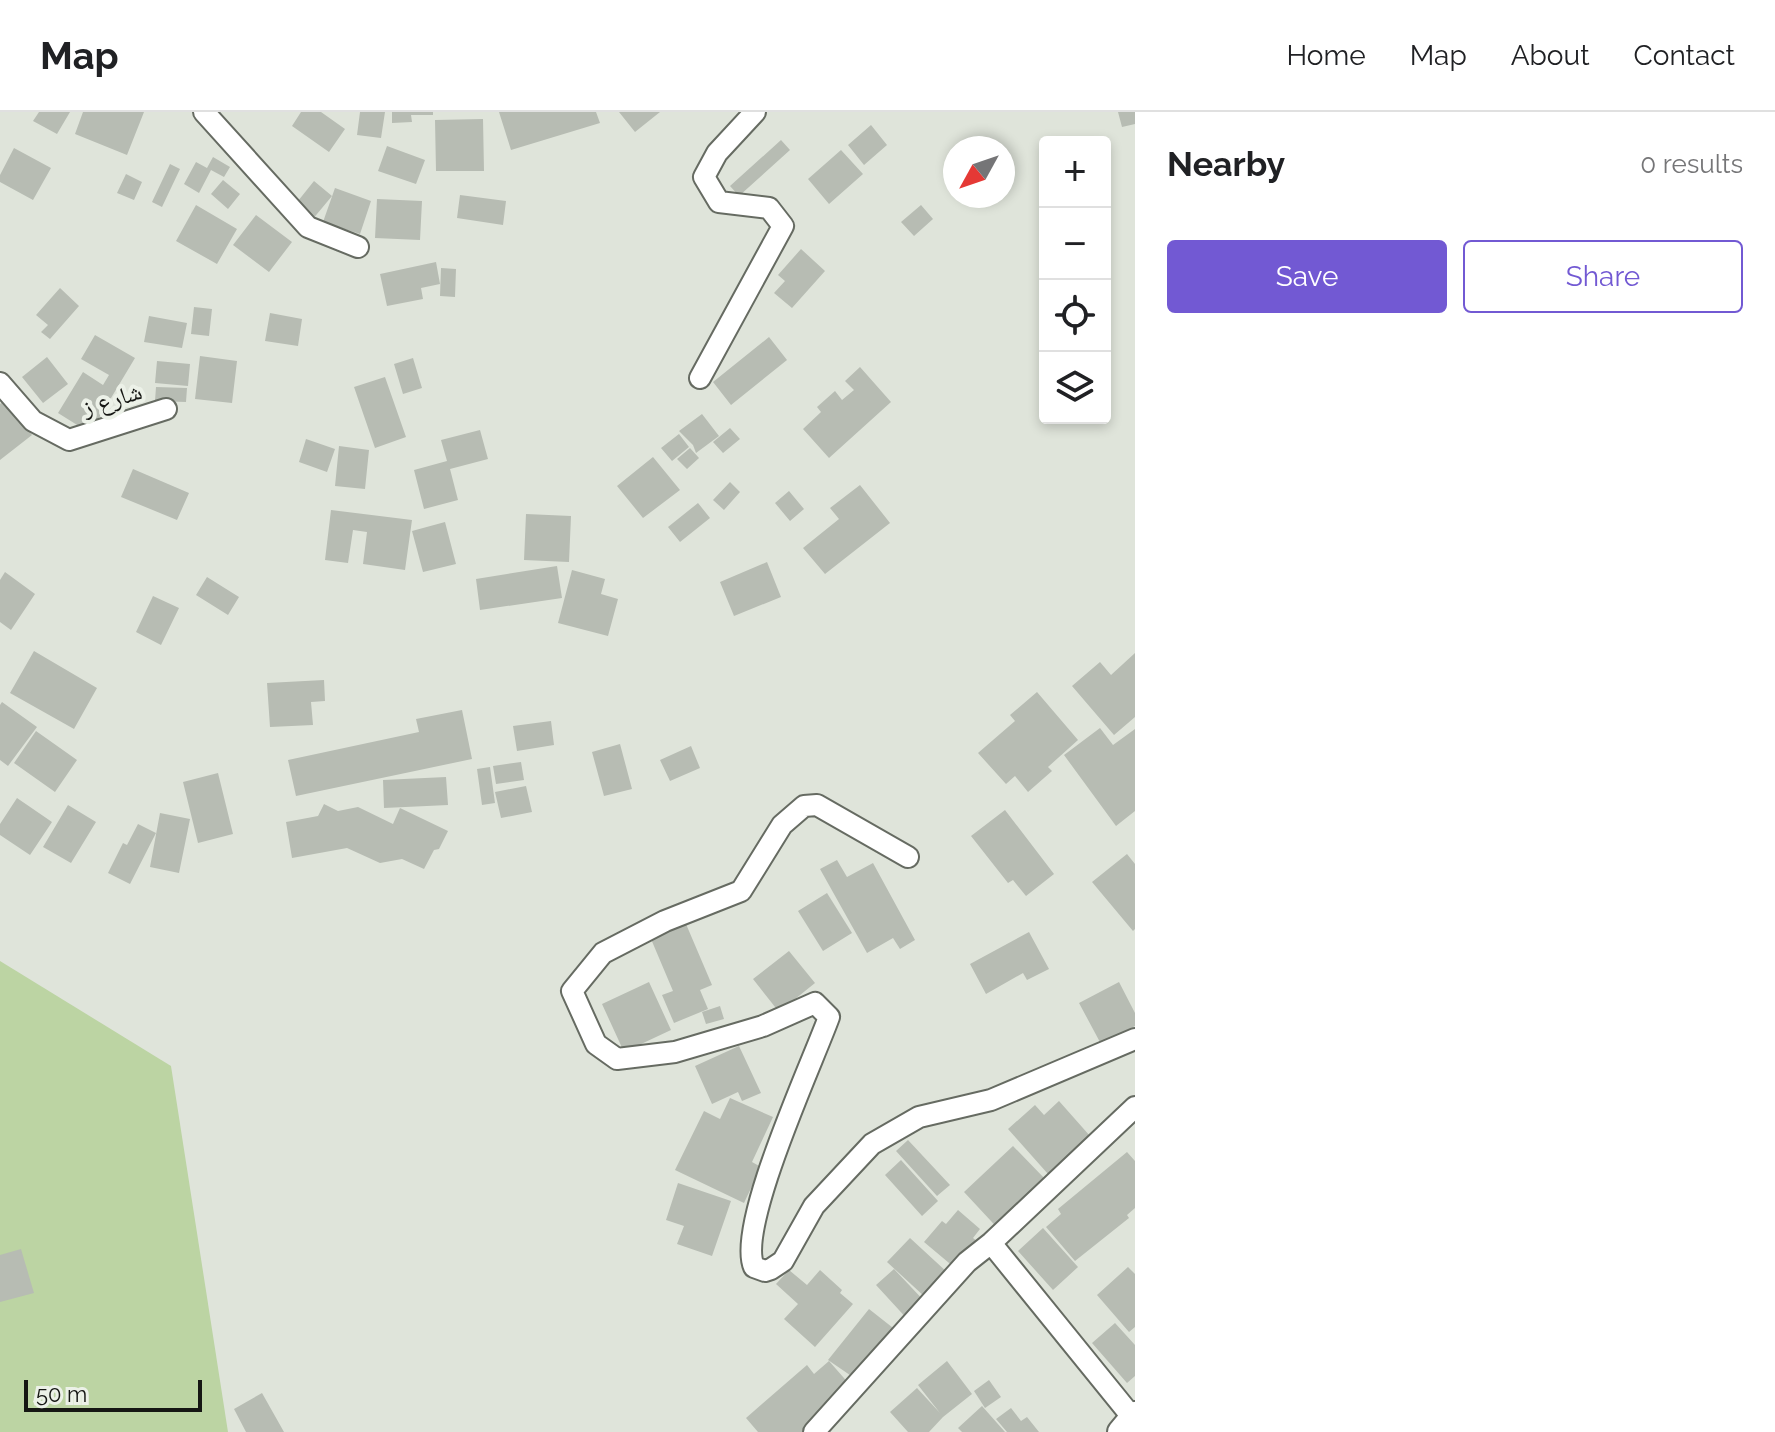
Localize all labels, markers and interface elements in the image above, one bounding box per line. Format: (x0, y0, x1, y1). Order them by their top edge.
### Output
text: Map (40, 33, 119, 78)
text: Home (1286, 39, 1366, 72)
text: Map (1410, 39, 1467, 72)
text: About (1511, 39, 1590, 72)
text: Contact (1634, 39, 1735, 72)
north arrow (943, 136, 1015, 208)
map controls (1039, 136, 1111, 424)
button: + (1039, 136, 1111, 208)
text: Nearby (1167, 144, 1285, 184)
text: 0 results (1640, 149, 1743, 179)
button: − (1039, 208, 1111, 280)
button: Save (1167, 240, 1447, 313)
button: Share (1463, 240, 1743, 313)
button: locate (1039, 280, 1111, 352)
button: layers (1039, 352, 1111, 424)
street label: شارع ﺯ (78, 376, 146, 423)
scale bar (24, 1376, 202, 1412)
text: 50 m (36, 1381, 87, 1407)

